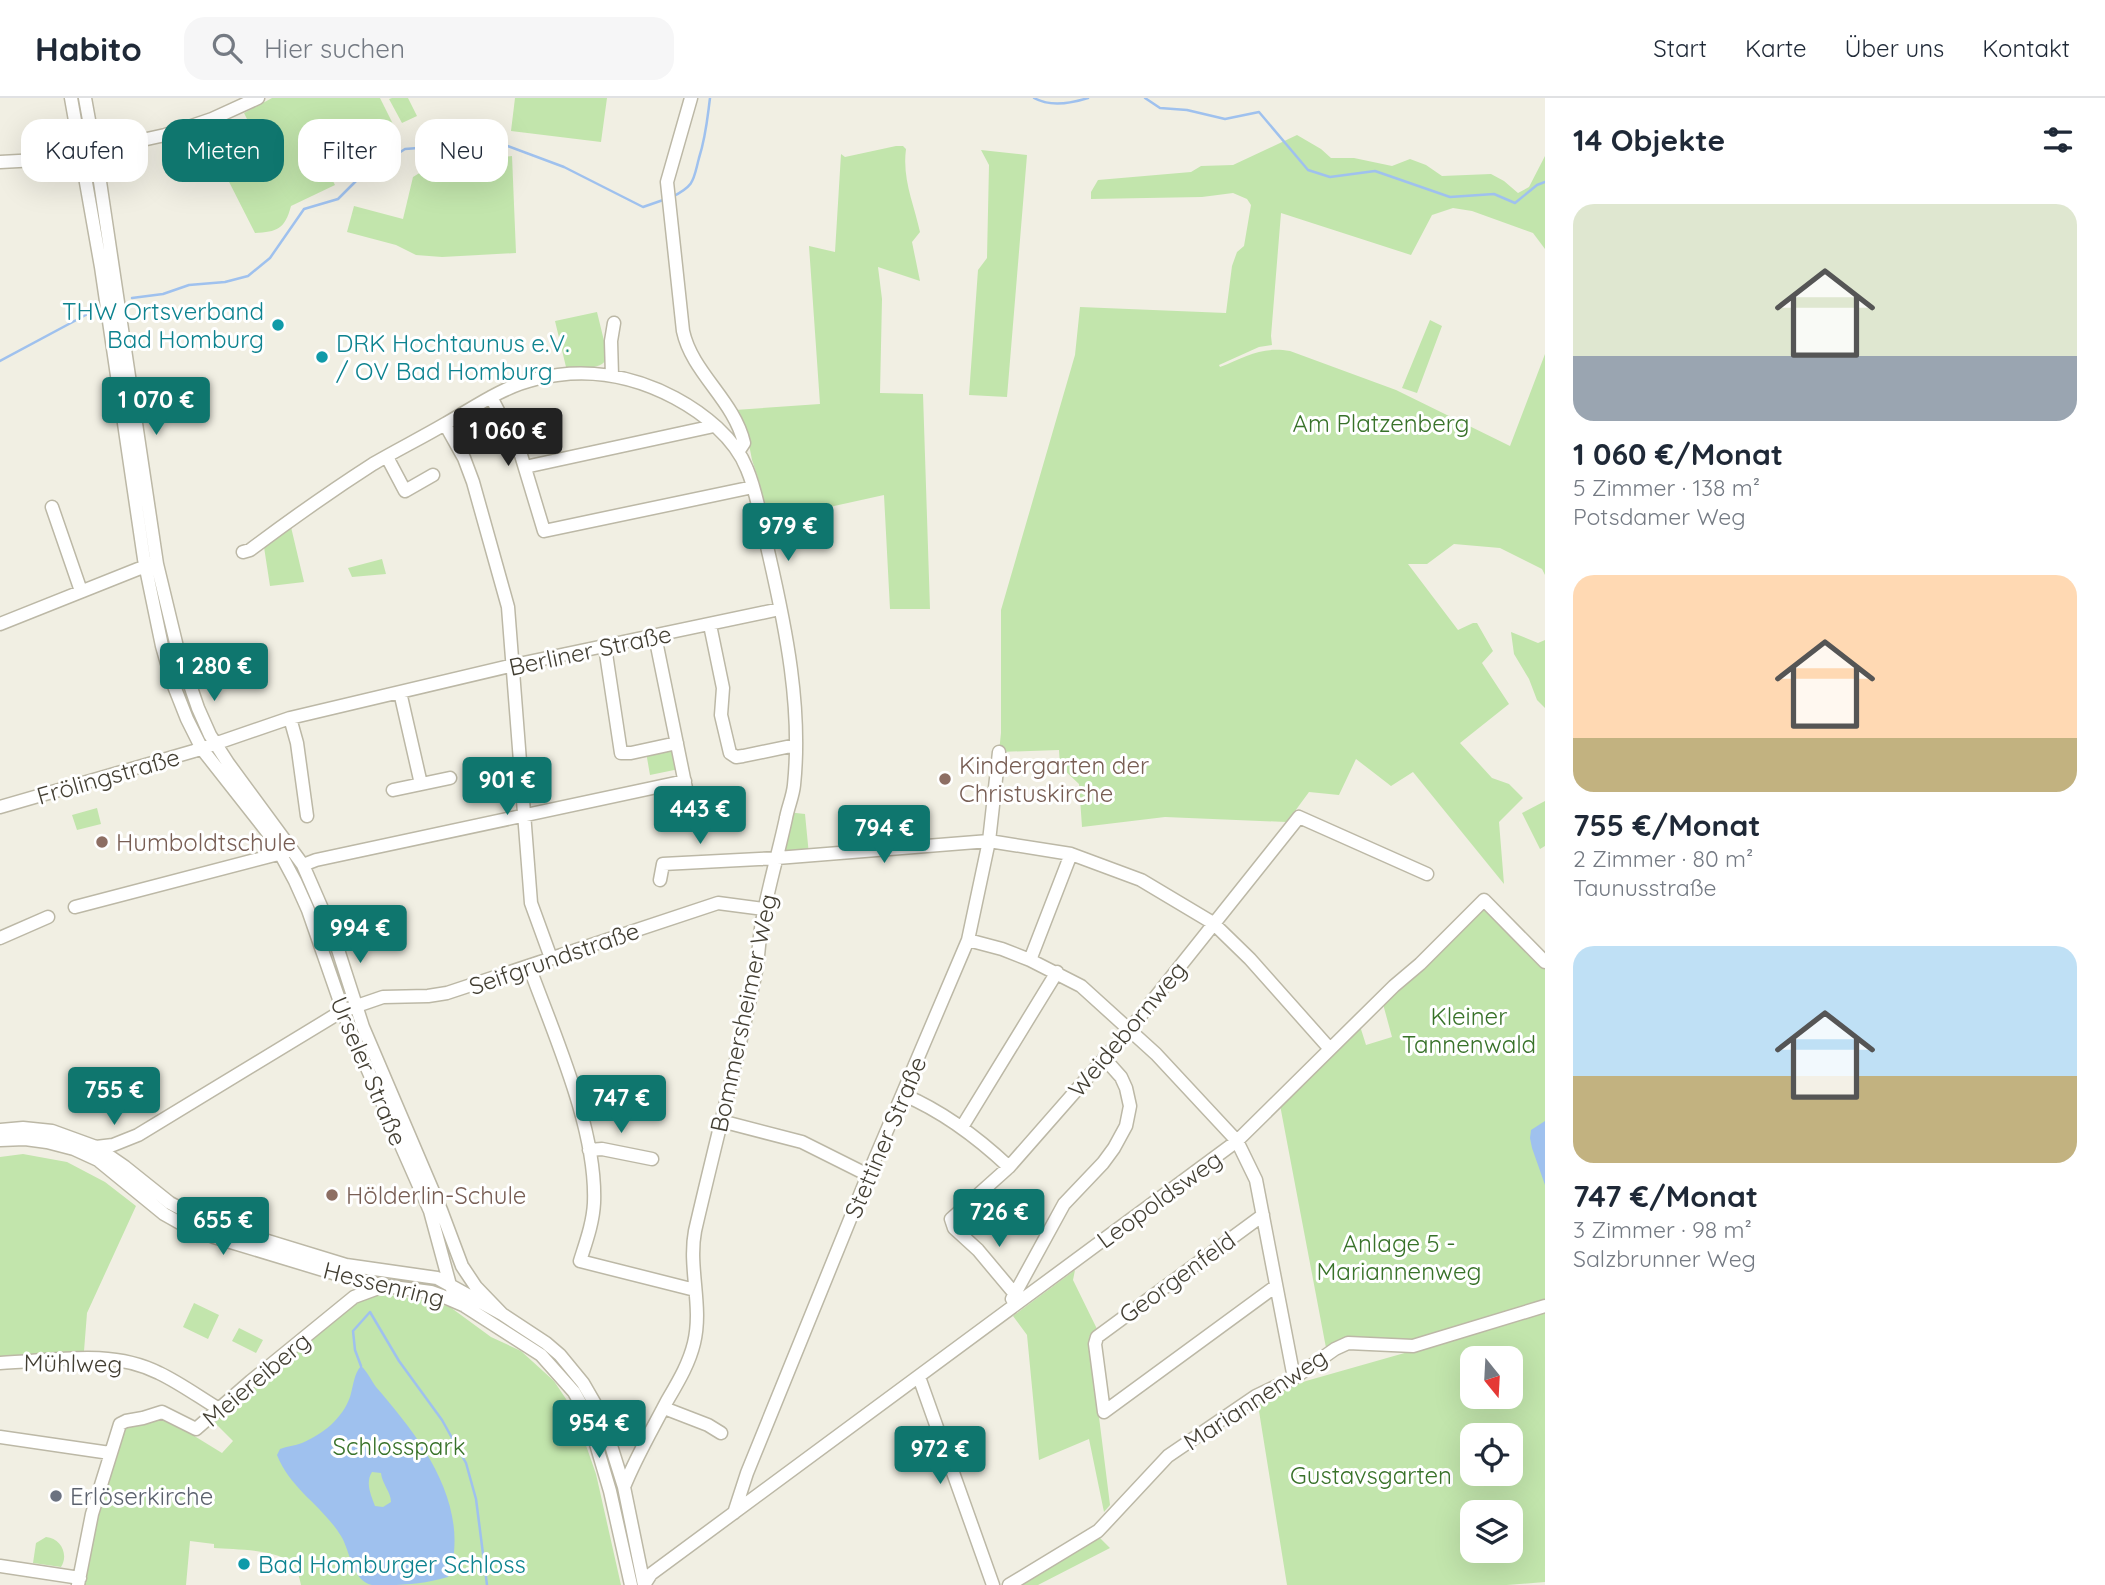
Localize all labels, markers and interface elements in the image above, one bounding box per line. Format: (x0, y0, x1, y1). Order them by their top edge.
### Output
search box (184, 17, 674, 80)
text: Habito (35, 28, 142, 69)
icon: search (208, 29, 246, 67)
text: Hier suchen (264, 32, 405, 65)
text: Start (1653, 33, 1707, 63)
text: Karte (1745, 33, 1806, 63)
text: Über uns (1844, 33, 1944, 63)
text: Kontakt (1982, 33, 2070, 63)
chip: Kaufen (21, 119, 148, 182)
chip: Mieten (162, 119, 284, 182)
chip: Filter (298, 119, 401, 182)
chip: Neu (415, 119, 508, 182)
text: 14 Objekte (1573, 121, 1725, 159)
icon: filters (2039, 121, 2077, 159)
icon: home (1762, 250, 1888, 376)
place label: THW Ortsverband Bad Homburg (62, 296, 264, 354)
marker: THW Ortsverband Bad Homburg (270, 317, 286, 333)
place label: DRK Hochtaunus e.V. / OV Bad Homburg (336, 328, 570, 386)
marker: DRK Hochtaunus e.V. / OV Bad Homburg (314, 349, 330, 365)
pin: 1 070 € (91, 378, 221, 437)
text: 1 070 € (118, 385, 194, 414)
pin: 1 060 € (443, 408, 573, 468)
park label: Am Platzenberg (1292, 408, 1470, 438)
text: 1 060 € (469, 416, 547, 445)
text: 1 060 €/Monat (1573, 435, 1783, 473)
text: 5 Zimmer · 138 m² (1573, 473, 1760, 502)
text: Potsdamer Weg (1573, 502, 1746, 531)
pin: 979 € (739, 504, 837, 563)
text: 979 € (759, 511, 817, 540)
street label: Berliner Straße (506, 618, 674, 682)
icon: home (1762, 621, 1888, 747)
pin: 1 280 € (149, 644, 279, 703)
text: 1 280 € (176, 651, 252, 680)
street label: Frölingstraße (33, 741, 183, 811)
place label: Kindergarten der Christuskirche (959, 750, 1149, 808)
pin: 901 € (458, 758, 556, 817)
text: 901 € (479, 765, 536, 794)
marker: Kindergarten der Christuskirche (937, 771, 953, 787)
pin: 443 € (651, 786, 749, 846)
text: 443 € (670, 794, 730, 823)
pin: 794 € (835, 806, 933, 865)
text: 755 €/Monat (1573, 806, 1761, 844)
text: 794 € (854, 813, 914, 842)
place label: Humboldtschule (116, 827, 296, 857)
marker: Humboldtschule (94, 834, 110, 850)
text: 2 Zimmer · 80 m² (1573, 844, 1753, 873)
text: Taunusstraße (1573, 873, 1717, 902)
street label: Bommersheimer Weg (703, 891, 783, 1135)
pin: 994 € (311, 906, 409, 965)
text: 994 € (330, 913, 390, 942)
street label: Seifgrundstraße (465, 915, 643, 1001)
street label: Weidebornweg (1061, 955, 1193, 1103)
street label: Urseler Straße (324, 992, 414, 1150)
icon: home (1762, 992, 1888, 1118)
park label: Kleiner Tannenwald (1402, 1001, 1536, 1059)
street label: Stettiner Straße (837, 1052, 933, 1222)
pin: 755 € (65, 1068, 163, 1127)
text: 755 € (84, 1075, 144, 1104)
pin: 747 € (572, 1076, 670, 1135)
text: 747 € (592, 1083, 650, 1112)
street label: Leopoldsweg (1091, 1144, 1227, 1254)
text: 747 €/Monat (1573, 1177, 1758, 1215)
place label: Hölderlin-Schule (346, 1180, 526, 1210)
marker: Hölderlin-Schule (324, 1187, 340, 1203)
pin: 726 € (950, 1190, 1048, 1249)
text: 726 € (969, 1197, 1029, 1226)
pin: 655 € (174, 1198, 272, 1257)
text: 655 € (193, 1205, 253, 1234)
text: 3 Zimmer · 98 m² (1573, 1215, 1752, 1244)
street label: Georgenfeld (1113, 1225, 1241, 1329)
park label: Anlage 5 - Mariannenweg (1317, 1228, 1481, 1286)
text: Salzbrunner Weg (1573, 1244, 1756, 1273)
street label: Hessenring (320, 1254, 448, 1314)
street label: Meiereiberg (196, 1325, 316, 1433)
street label: Mariannenweg (1178, 1341, 1332, 1457)
north arrow (1460, 1346, 1522, 1409)
map controls (1460, 1346, 1523, 1563)
street label: Mühlweg (23, 1347, 123, 1379)
pin: 954 € (550, 1400, 648, 1460)
text: 954 € (569, 1408, 629, 1437)
button: locate (1460, 1423, 1523, 1486)
pin: 972 € (891, 1426, 989, 1486)
park label: Schlosspark (332, 1431, 466, 1461)
text: 972 € (911, 1434, 969, 1463)
park label: Gustavsgarten (1290, 1460, 1452, 1490)
place label: Erlöserkirche (70, 1481, 213, 1511)
marker: Erlöserkirche (48, 1488, 64, 1504)
button: layers (1460, 1500, 1523, 1563)
place label: Bad Homburger Schloss (258, 1549, 526, 1579)
marker: Bad Homburger Schloss (236, 1556, 252, 1572)

